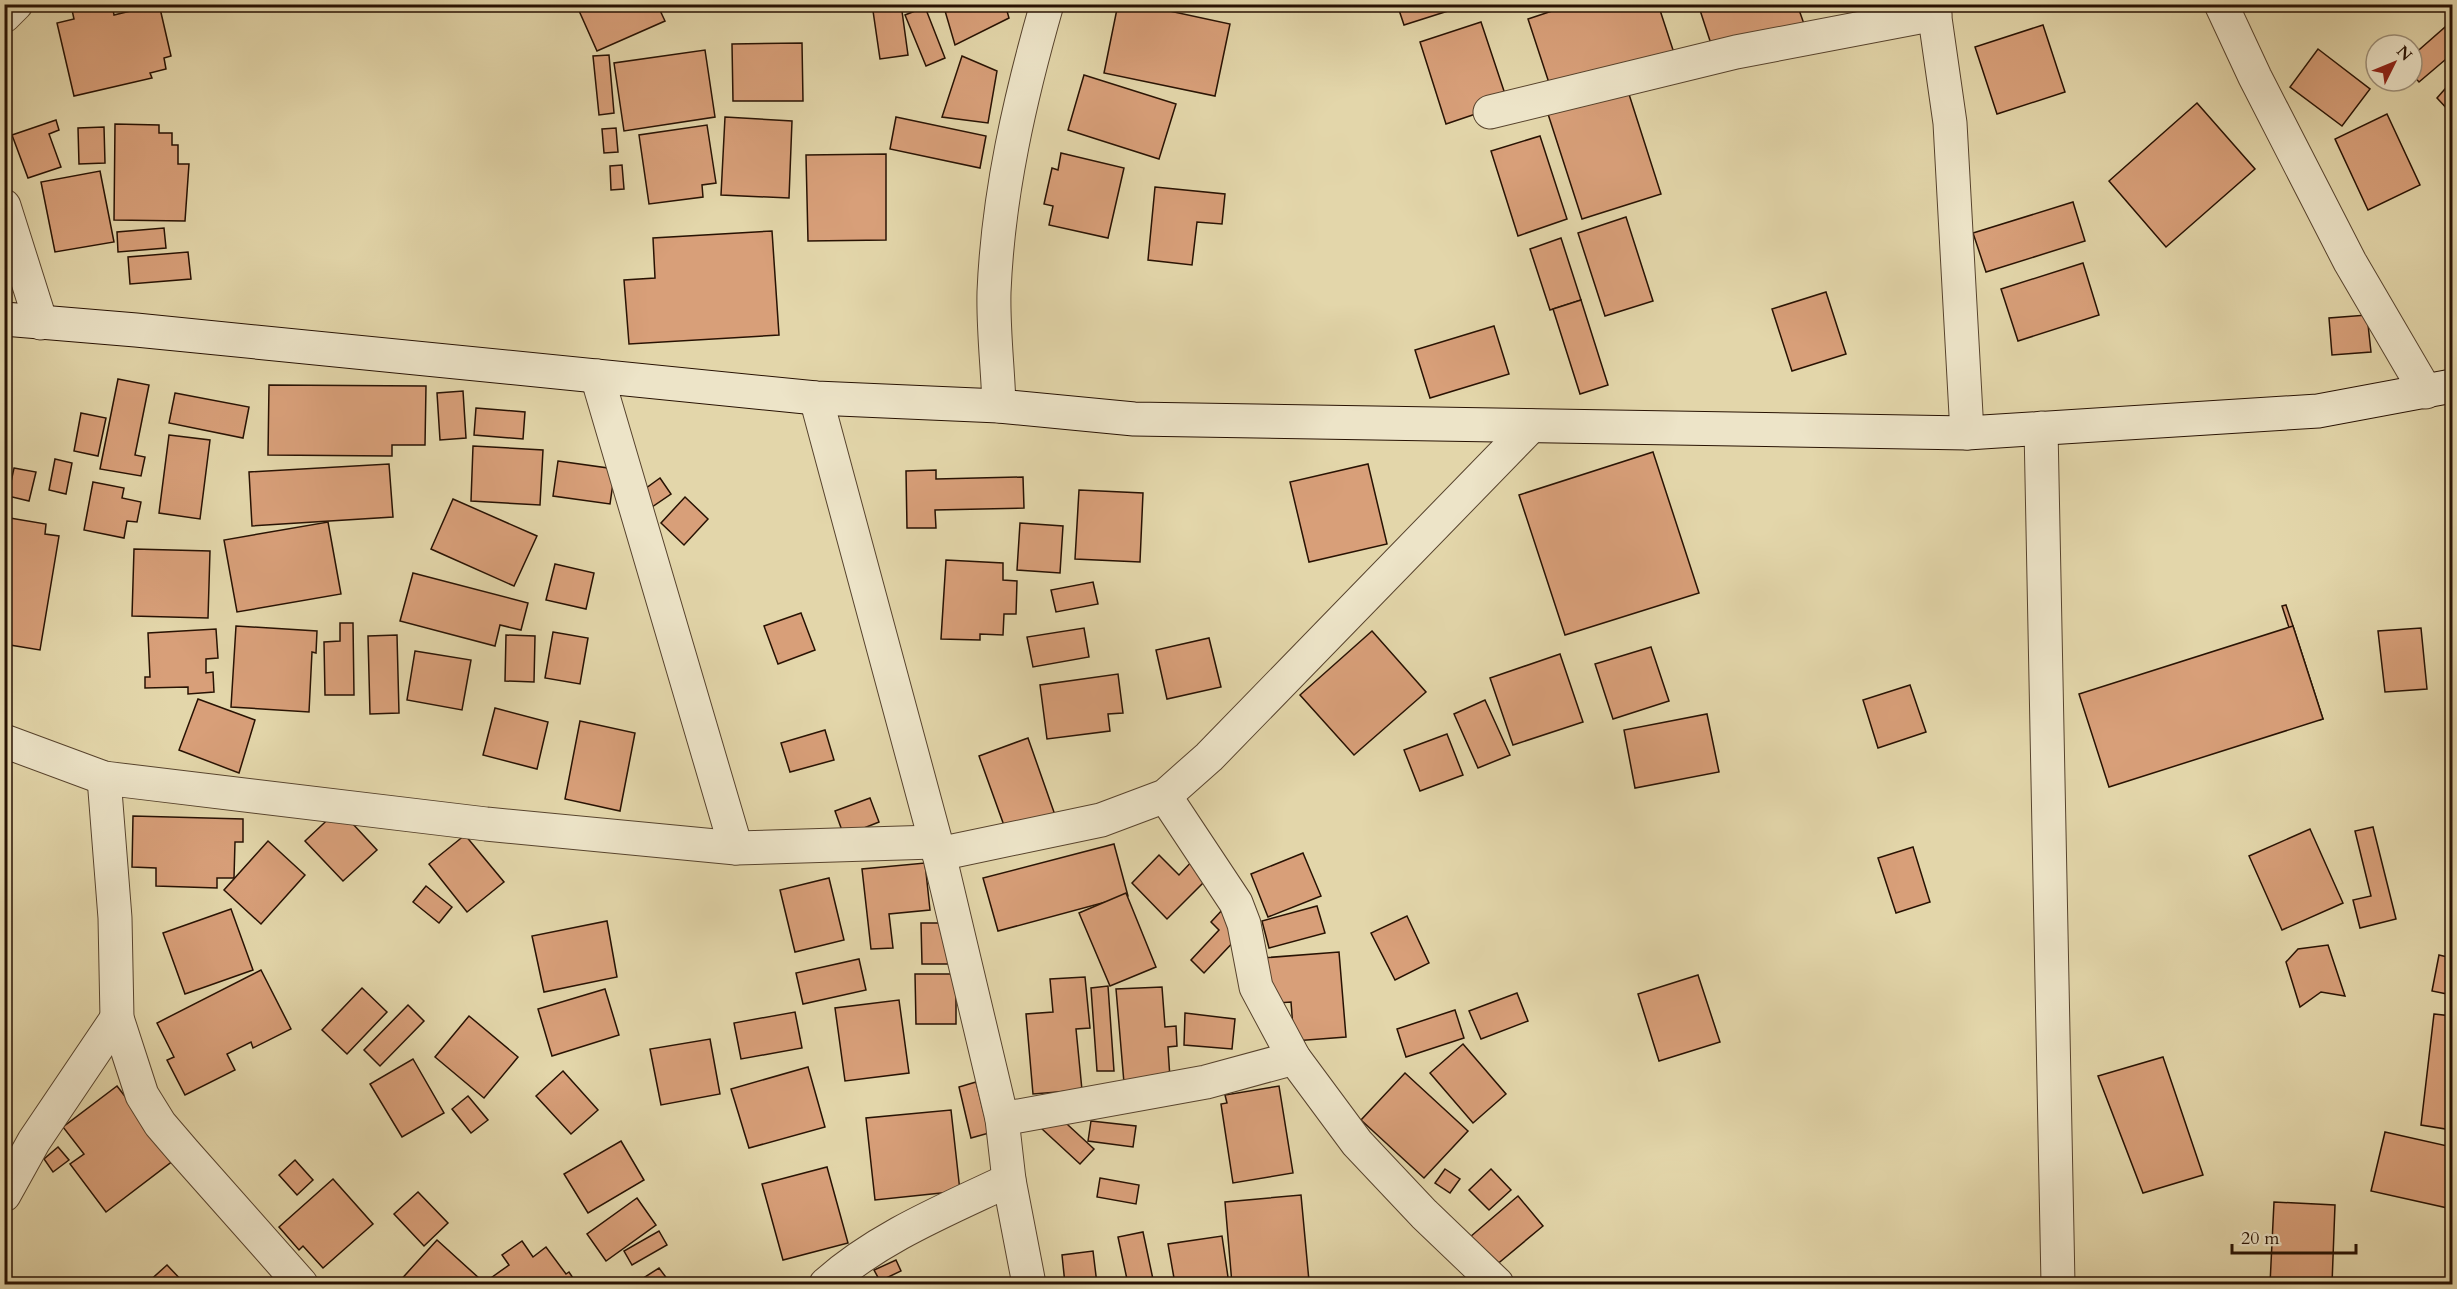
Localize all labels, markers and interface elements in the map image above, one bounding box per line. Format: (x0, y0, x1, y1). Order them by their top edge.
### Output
north arrow (2364, 33, 2424, 93)
text: N (2391, 41, 2417, 66)
scale bar (2232, 1217, 2356, 1255)
text: 20 m (2241, 1226, 2280, 1251)

